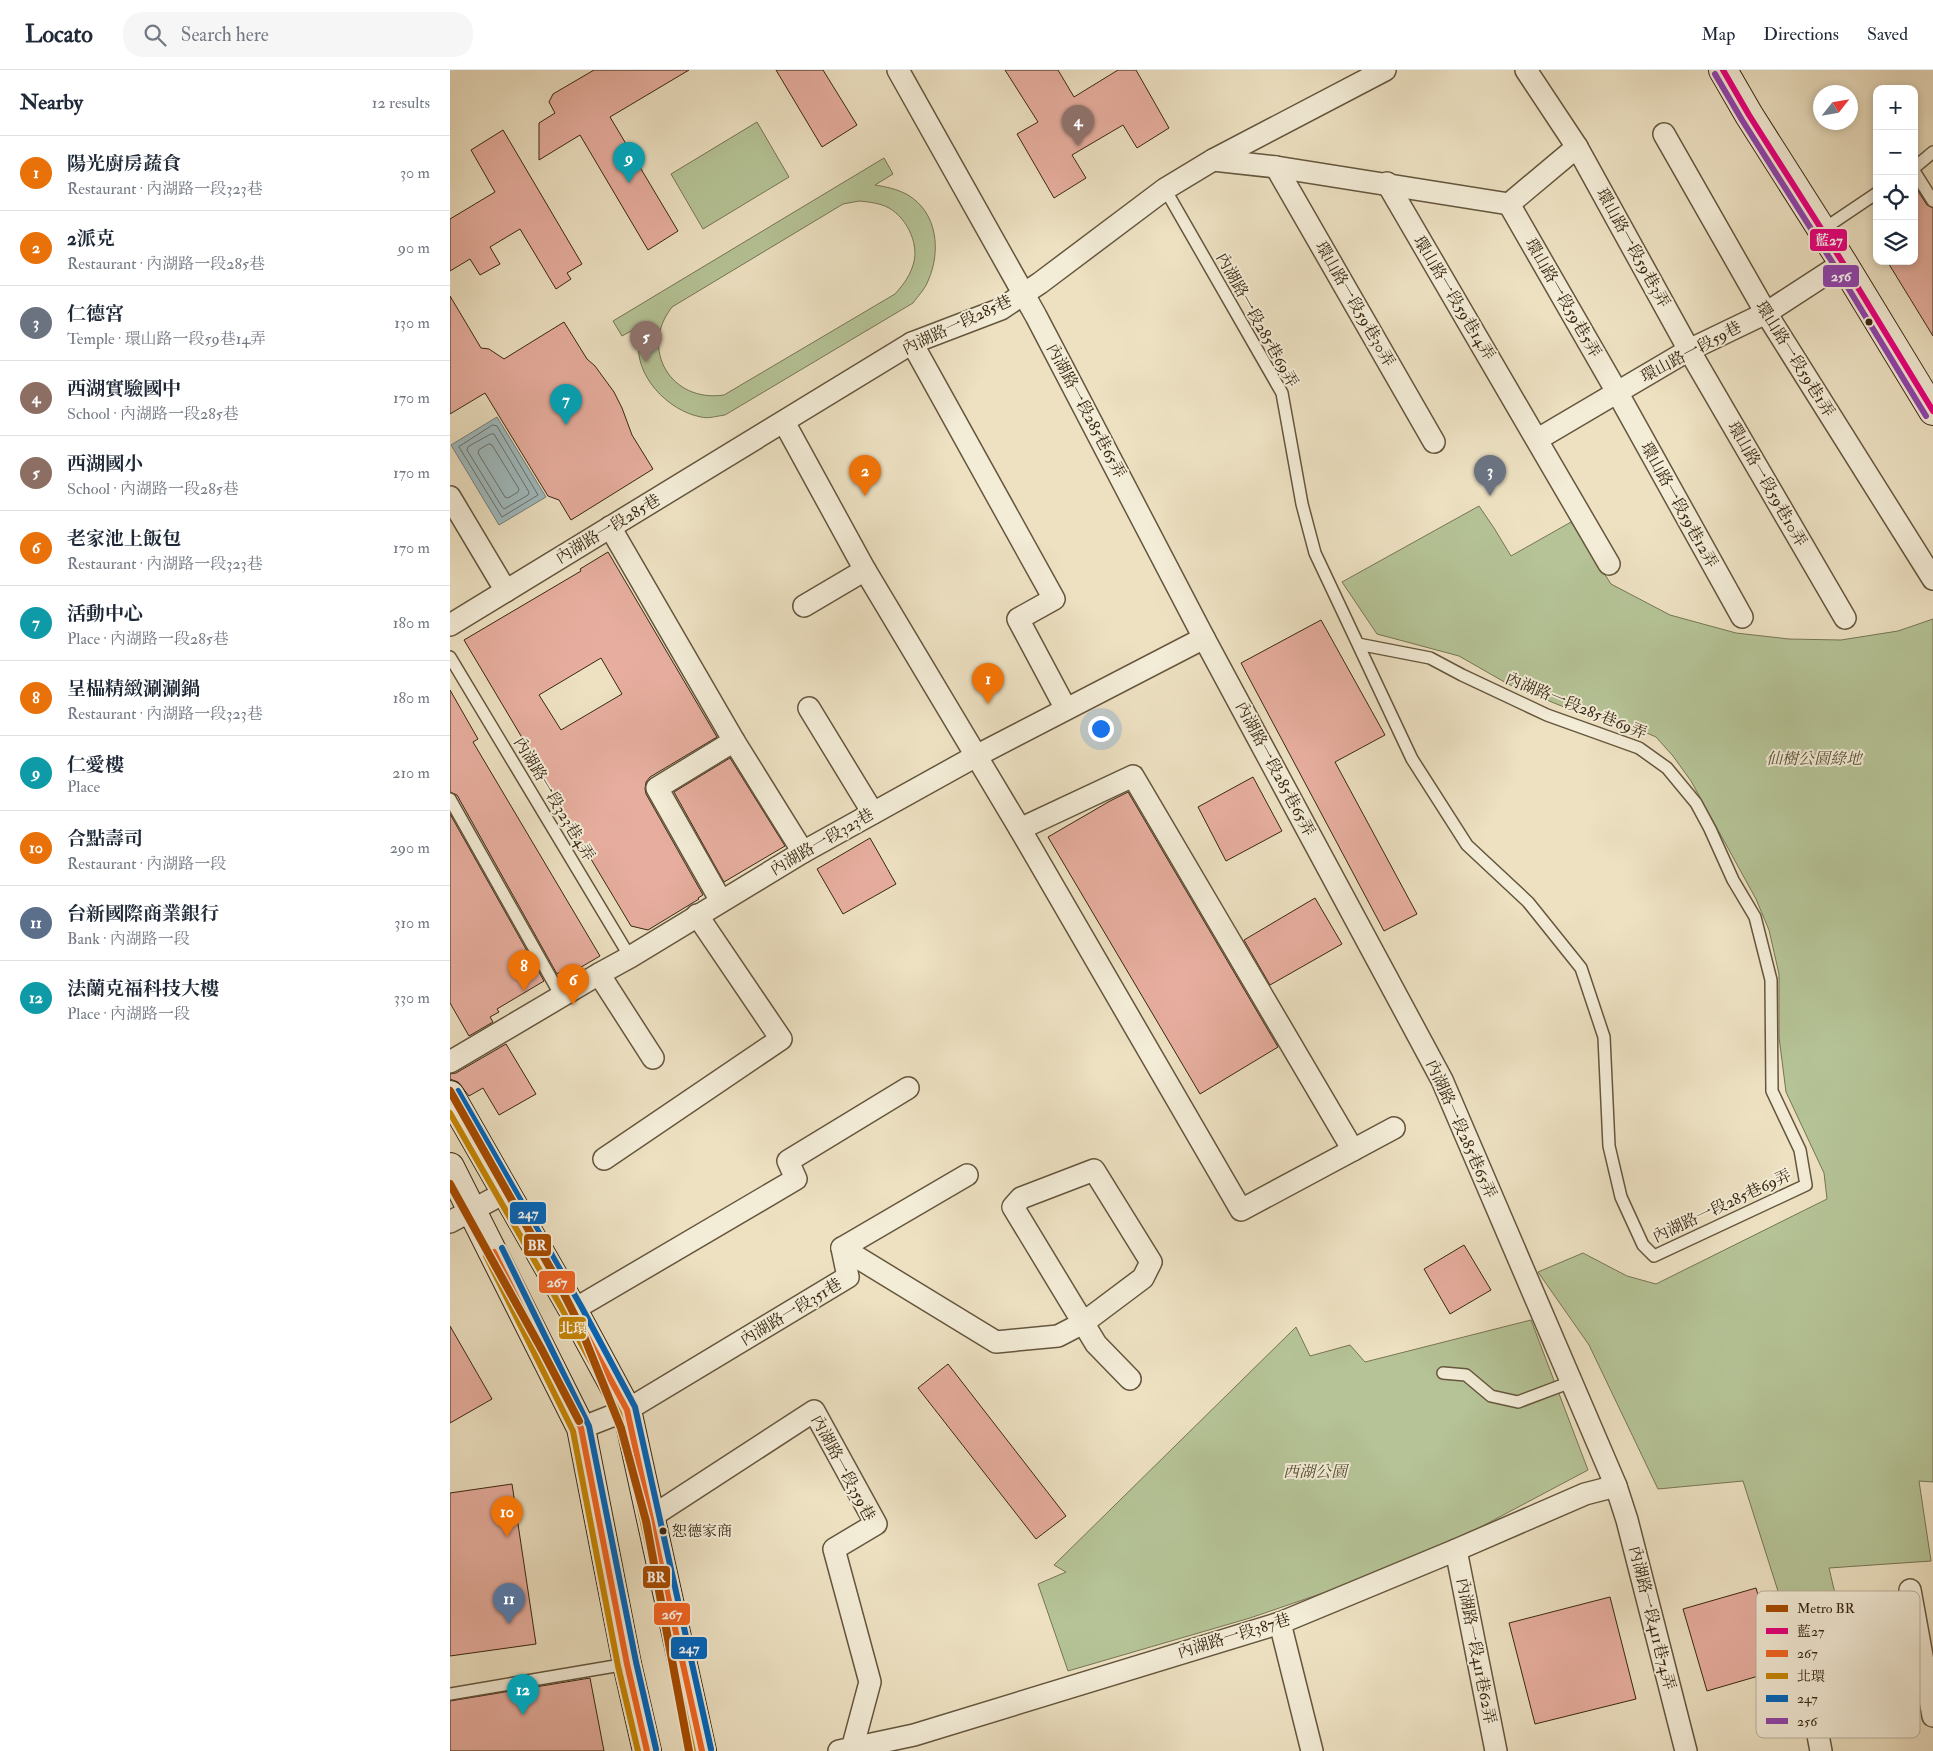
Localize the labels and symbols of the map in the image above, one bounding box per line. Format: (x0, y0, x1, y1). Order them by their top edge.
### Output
north arrow (1813, 85, 1858, 130)
pin: 4 (1062, 105, 1094, 146)
pin: 9 (613, 142, 645, 183)
street label: 環山路一段59巷3弄 (1592, 185, 1674, 311)
line badge: 藍27 (1809, 228, 1848, 252)
street label: 環山路一段59巷14弄 (1409, 232, 1499, 364)
text: 藍27 (1815, 232, 1843, 249)
street label: 環山路一段59巷5弄 (1521, 235, 1605, 361)
street label: 環山路一段59巷30弄 (1311, 238, 1399, 370)
street label: 內湖路一段285巷69弄 (1212, 249, 1302, 391)
line badge: 256 (1822, 264, 1860, 288)
text: 256 (1831, 268, 1852, 285)
street label: 內湖路一段285巷 (899, 291, 1015, 359)
street label: 環山路一段59巷1弄 (1751, 297, 1839, 421)
street label: 環山路一段59巷 (1637, 317, 1745, 387)
unlabelled marker (1864, 317, 1874, 327)
pin: 5 (630, 321, 662, 362)
street label: 內湖路一段285巷65弄 (1042, 340, 1130, 482)
pin: 7 (550, 384, 582, 425)
street label: 環山路一段59巷10弄 (1723, 418, 1811, 550)
street label: 環山路一段59巷12弄 (1636, 438, 1722, 572)
pin: 2 (849, 455, 881, 496)
pin: 3 (1474, 455, 1506, 496)
street label: 內湖路一段285巷 (552, 490, 664, 568)
pin: 1 (972, 663, 1004, 704)
street label: 內湖路一段285巷69弄 (1502, 668, 1650, 744)
street label: 內湖路一段285巷65弄 (1231, 698, 1319, 840)
your location (1088, 716, 1114, 742)
street label: 內湖路一段323巷4弄 (509, 733, 599, 865)
park label: 仙樹公園綠地 (1766, 749, 1864, 769)
street label: 內湖路一段323巷 (767, 804, 877, 880)
pin: 8 (508, 950, 540, 991)
pin: 6 (557, 964, 589, 1005)
street label: 內湖路一段285巷65弄 (1421, 1057, 1501, 1201)
street label: 內湖路一段285巷69弄 (1649, 1165, 1795, 1247)
line badge: 247 (509, 1201, 547, 1225)
text: 247 (518, 1205, 539, 1222)
line badge: BR (523, 1233, 552, 1257)
text: BR (527, 1237, 548, 1254)
line badge: 267 (538, 1270, 576, 1294)
text: 267 (547, 1274, 568, 1291)
street label: 內湖路一段351巷 (737, 1274, 845, 1350)
line badge: 北環 (558, 1316, 587, 1340)
text: 北環 (559, 1320, 587, 1337)
street label: 內湖路一段359巷 (807, 1411, 879, 1525)
park label: 西湖公園 (1283, 1462, 1350, 1482)
pin: 10 (491, 1496, 523, 1537)
place label: 恕德家商 (672, 1522, 732, 1541)
marker: 恕德家商 (658, 1526, 668, 1536)
street label: 內湖路一段411巷74弄 (1624, 1544, 1680, 1692)
line badge: BR (642, 1565, 671, 1589)
text: BR (646, 1569, 667, 1586)
street label: 內湖路一段411巷62弄 (1452, 1576, 1500, 1726)
pin: 11 (493, 1583, 525, 1624)
legend (1756, 1591, 1920, 1738)
text: Metro BR (1797, 1600, 1856, 1617)
line badge: 267 (653, 1602, 691, 1626)
text: 267 (662, 1606, 683, 1623)
street label: 內湖路一段387巷 (1175, 1609, 1293, 1663)
text: 藍27 (1797, 1623, 1825, 1640)
line badge: 247 (670, 1636, 708, 1660)
text: 247 (679, 1640, 700, 1657)
text: 267 (1797, 1645, 1818, 1662)
text: 北環 (1797, 1668, 1825, 1685)
pin: 12 (507, 1674, 539, 1715)
text: 247 (1797, 1690, 1818, 1707)
text: 256 (1797, 1713, 1818, 1730)

